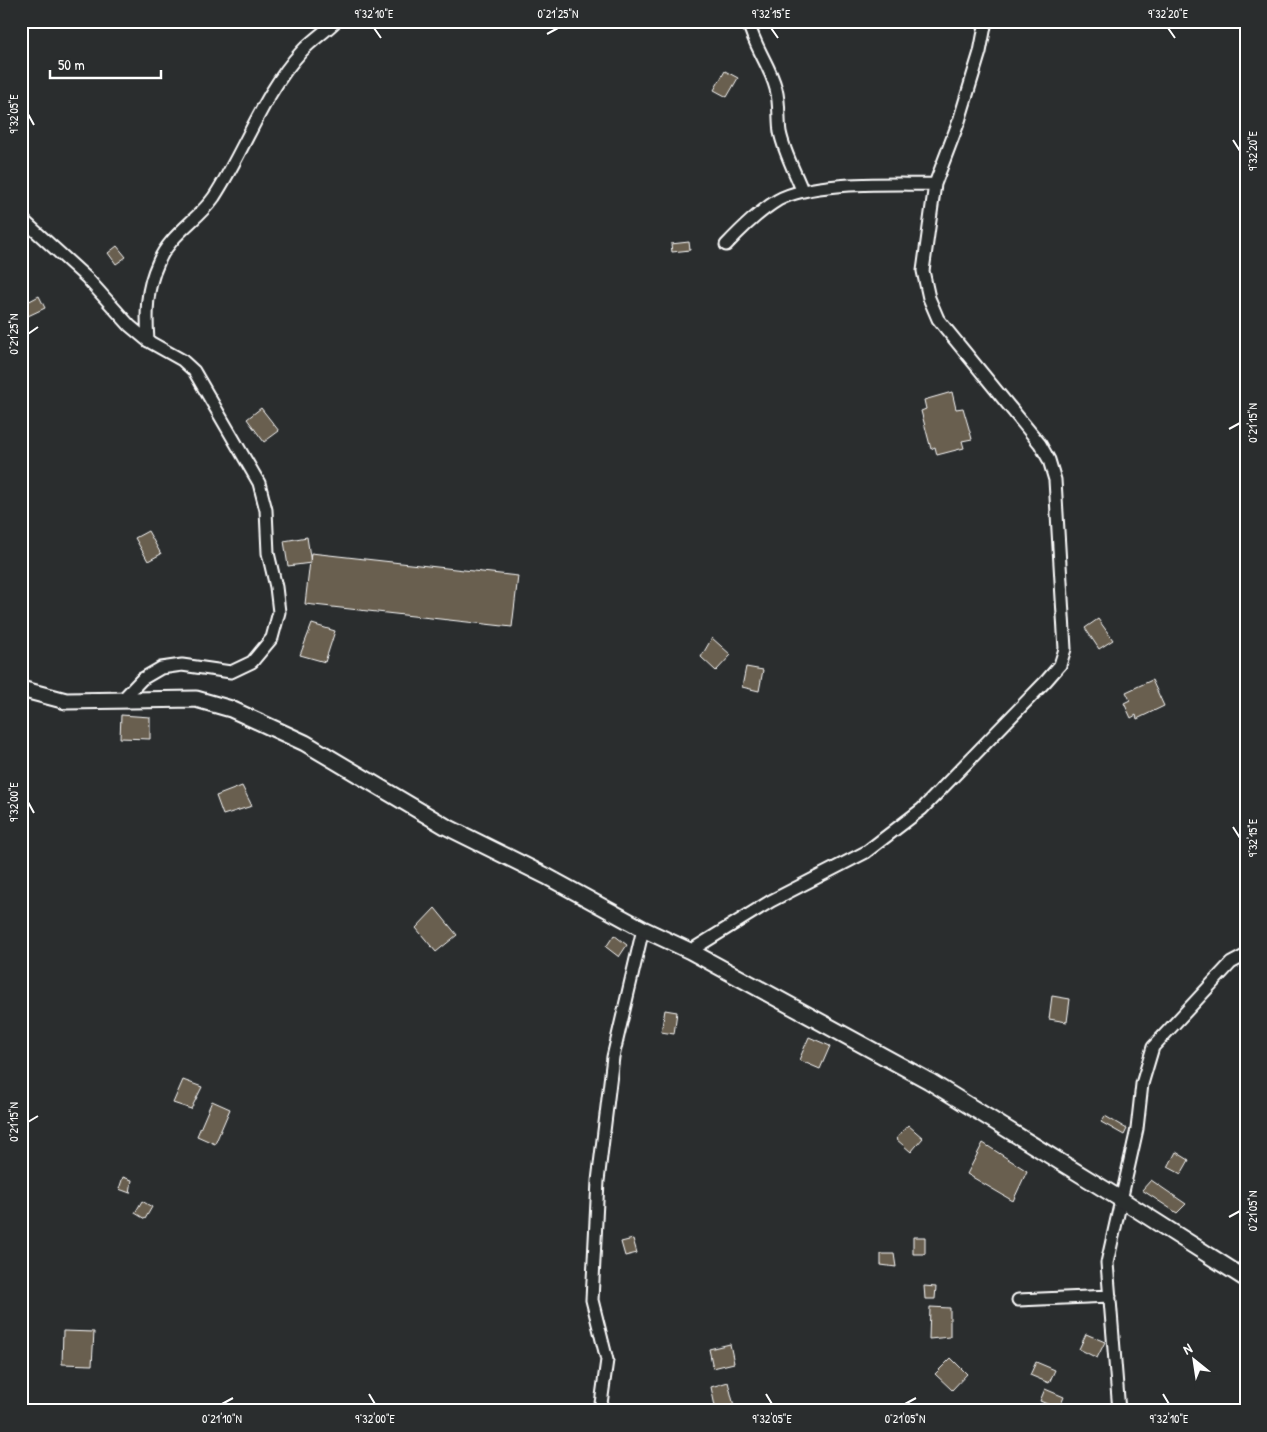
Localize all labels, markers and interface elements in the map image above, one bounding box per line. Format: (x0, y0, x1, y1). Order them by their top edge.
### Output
text: 9°32'10"E (355, 5, 394, 22)
text: 0°21'25"N (538, 5, 578, 22)
text: 9°32'15"E (752, 5, 791, 22)
text: 9°32'20"E (1148, 5, 1189, 22)
scale bar (50, 48, 161, 80)
text: 50 m (58, 54, 85, 75)
text: 9°32'05"E (5, 94, 22, 134)
text: 9°32'20"E (1244, 130, 1261, 171)
text: 0°21'25"N (5, 314, 22, 354)
text: 0°21'15"N (1244, 403, 1261, 443)
text: 9°32'00"E (5, 781, 22, 822)
text: 9°32'15"E (1244, 818, 1261, 857)
text: 0°21'15"N (5, 1102, 22, 1142)
text: 0°21'05"N (1244, 1191, 1261, 1231)
north arrow (1170, 1334, 1220, 1384)
text: N (1179, 1338, 1196, 1358)
text: 0°21'10"N (202, 1410, 242, 1427)
text: 9°32'00"E (355, 1410, 396, 1427)
text: 9°32'05"E (752, 1410, 792, 1427)
text: 0°21'05"N (885, 1410, 925, 1427)
text: 9°32'10"E (1150, 1410, 1189, 1427)

